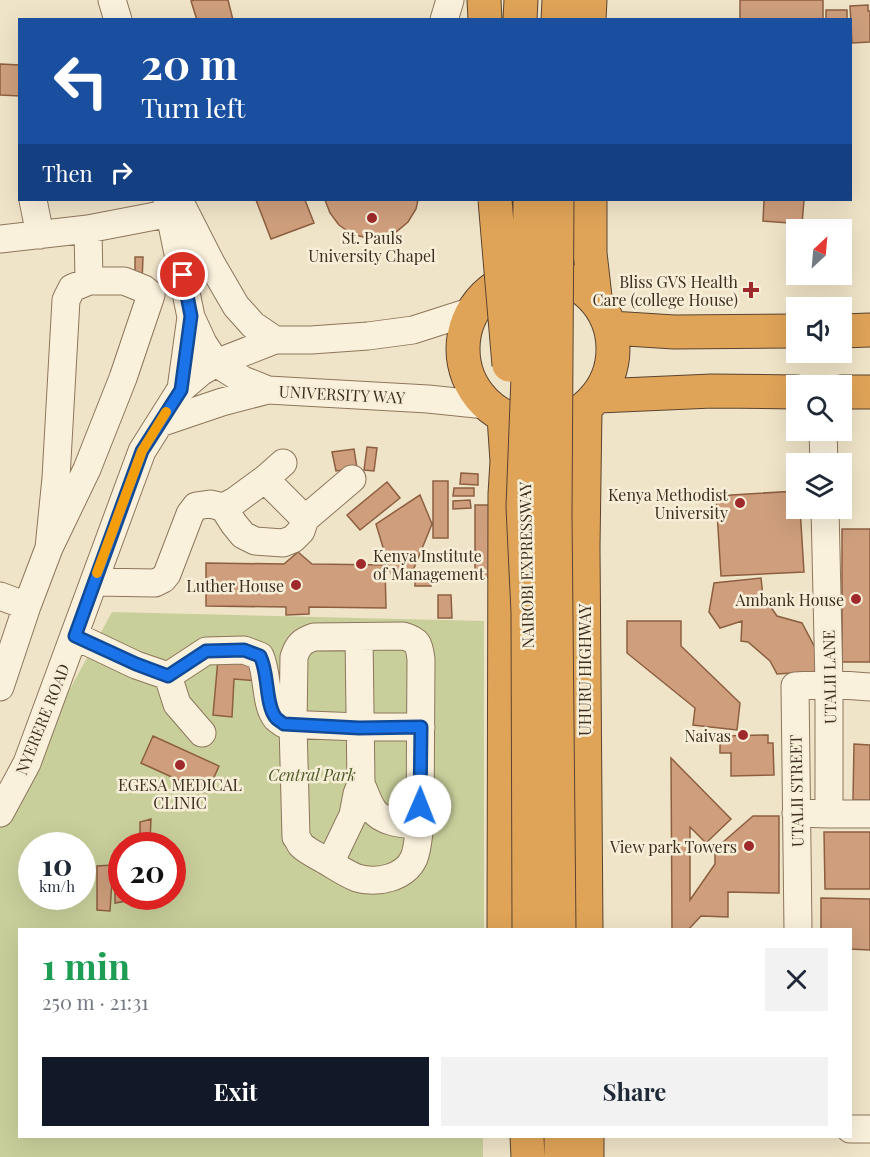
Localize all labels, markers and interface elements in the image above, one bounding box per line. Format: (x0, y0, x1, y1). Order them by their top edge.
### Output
text: 20 m (141, 35, 238, 91)
icon: left (42, 42, 120, 120)
text: Turn left (141, 89, 245, 125)
icon: right (105, 156, 138, 189)
text: Then (42, 158, 93, 188)
marker: St. Pauls University Chapel (365, 211, 379, 225)
north arrow (786, 219, 852, 285)
map controls (786, 219, 852, 519)
place label: St. Pauls University Chapel (308, 227, 436, 266)
pin (157, 249, 208, 300)
icon: arrive (166, 258, 199, 291)
place label: Bliss GVS Health Care (college House) (593, 271, 739, 310)
marker: Bliss GVS Health Care (college House) (742, 281, 760, 299)
button: sound (786, 297, 852, 363)
button: search (786, 375, 852, 441)
street label: UNIVERSITY WAY (278, 380, 406, 408)
button: layers (786, 453, 852, 519)
street label: NAIROBI EXPRESSWAY (514, 481, 538, 649)
place label: Kenya Methodist University (608, 484, 728, 523)
marker: Kenya Methodist University (733, 496, 747, 510)
place label: Kenya Institute of Management (373, 545, 485, 584)
marker: Kenya Institute of Management (354, 557, 368, 571)
place label: Luther House (186, 575, 284, 596)
marker: Luther House (289, 578, 303, 592)
place label: Ambank House (734, 589, 844, 610)
marker: Ambank House (849, 592, 863, 606)
street label: UHURU HIGHWAY (574, 603, 595, 736)
street label: UTALII LANE (818, 630, 840, 724)
street label: NYERERE ROAD (10, 660, 74, 778)
place label: Naivas (685, 725, 731, 746)
marker: Naivas (736, 728, 750, 742)
street label: UTALII STREET (785, 735, 807, 847)
marker: EGESA MEDICAL CLINIC (173, 758, 187, 772)
park label: Central Park (268, 764, 356, 785)
place label: EGESA MEDICAL CLINIC (118, 774, 242, 813)
position arrow (388, 774, 452, 838)
speed limit sign: 20 (108, 832, 186, 910)
place label: View park Towers (609, 836, 737, 857)
marker: View park Towers (742, 839, 756, 853)
text: 10 (42, 844, 72, 884)
text: km/h (39, 876, 75, 896)
text: 1 min (42, 941, 130, 989)
button: close (765, 948, 828, 1011)
text: 250 m · 21:31 (42, 988, 149, 1015)
button: Exit (42, 1057, 429, 1126)
button: Share (441, 1057, 828, 1126)

